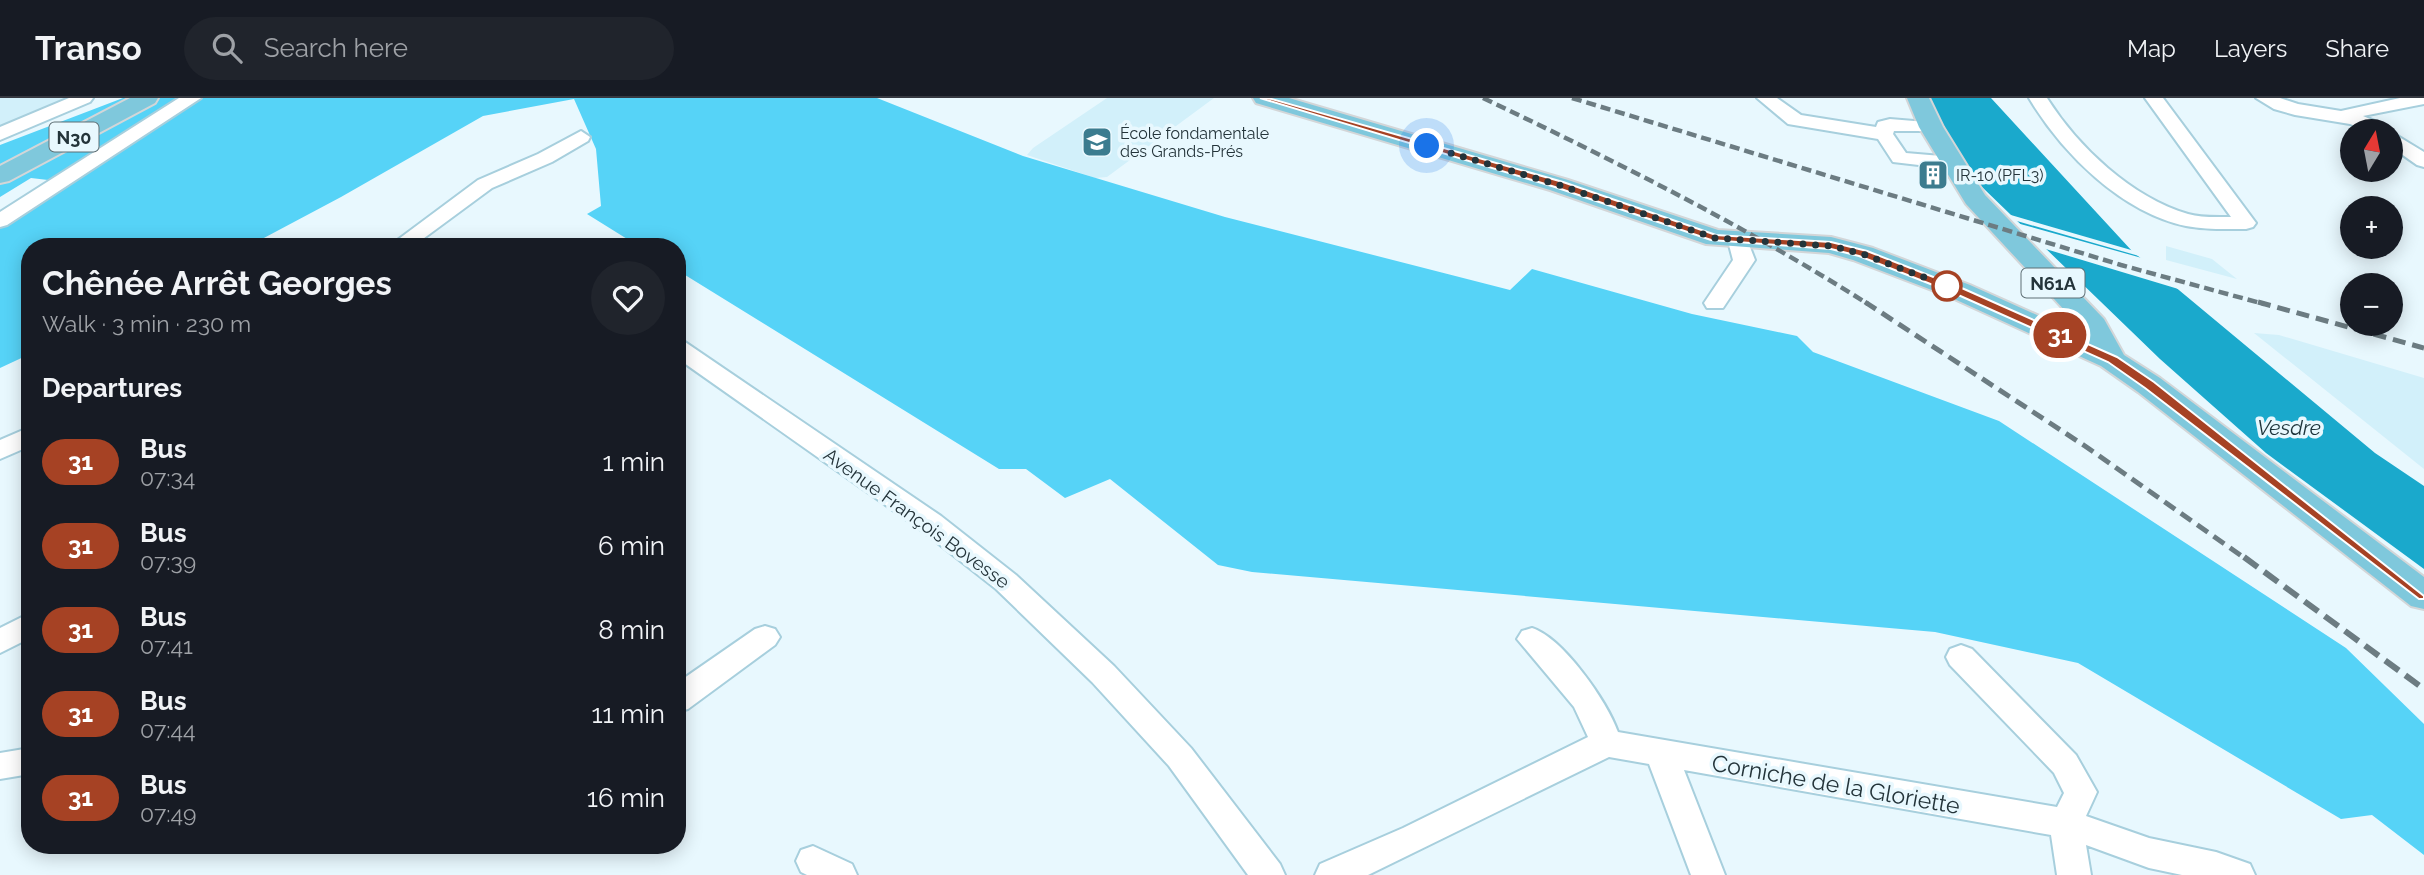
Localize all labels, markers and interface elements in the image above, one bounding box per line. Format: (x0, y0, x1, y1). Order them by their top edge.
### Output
search box (184, 17, 674, 80)
text: Transo (35, 29, 142, 68)
icon: search (208, 29, 246, 67)
text: Search here (264, 33, 408, 63)
text: Map (2127, 34, 2176, 63)
text: Layers (2214, 34, 2287, 63)
text: Share (2325, 34, 2389, 63)
north arrow (2340, 119, 2403, 182)
map controls (2340, 119, 2403, 336)
road number: N30 (50, 122, 98, 152)
place label: École fondamentale des Grands-Prés (1120, 123, 1269, 161)
school or university icon: École fondamentale des Grands-Prés (1080, 125, 1114, 159)
your location (1409, 128, 1444, 163)
building icon: IR-10 (PFL3) (1916, 158, 1950, 192)
place label: IR-10 (PFL3) (1956, 166, 2044, 185)
button: + (2340, 196, 2403, 259)
button: heart (591, 261, 665, 335)
text: Chênée Arrêt Georges (42, 264, 392, 303)
road number: N61A (2022, 268, 2084, 298)
unlabelled marker (1932, 271, 1962, 301)
button: − (2340, 273, 2403, 336)
text: Walk · 3 min · 230 m (42, 310, 251, 337)
line badge: 31 (2028, 312, 2092, 358)
text: 31 (2047, 320, 2073, 349)
text: Departures (42, 373, 182, 403)
water label: Vesdre (2257, 415, 2321, 440)
text: Bus (140, 434, 187, 464)
street label: Avenue François Bovesse (820, 443, 1014, 593)
text: 31 (68, 447, 93, 476)
text: 1 min (603, 447, 665, 477)
text: 07:34 (140, 464, 195, 491)
text: Bus (140, 518, 187, 548)
text: 31 (68, 531, 93, 560)
text: 6 min (598, 531, 665, 561)
text: 07:39 (140, 548, 196, 575)
text: Bus (140, 602, 187, 632)
text: 31 (68, 615, 93, 644)
text: 8 min (598, 615, 665, 645)
text: 07:41 (140, 632, 193, 659)
text: Bus (140, 686, 187, 716)
text: 31 (68, 699, 93, 728)
text: 11 min (591, 699, 665, 729)
text: 07:44 (140, 716, 196, 743)
street label: Corniche de la Gloriette (1710, 749, 1962, 819)
text: Bus (140, 770, 187, 800)
text: 31 (68, 783, 93, 812)
text: 16 min (587, 783, 665, 813)
text: 07:49 (140, 800, 197, 827)

